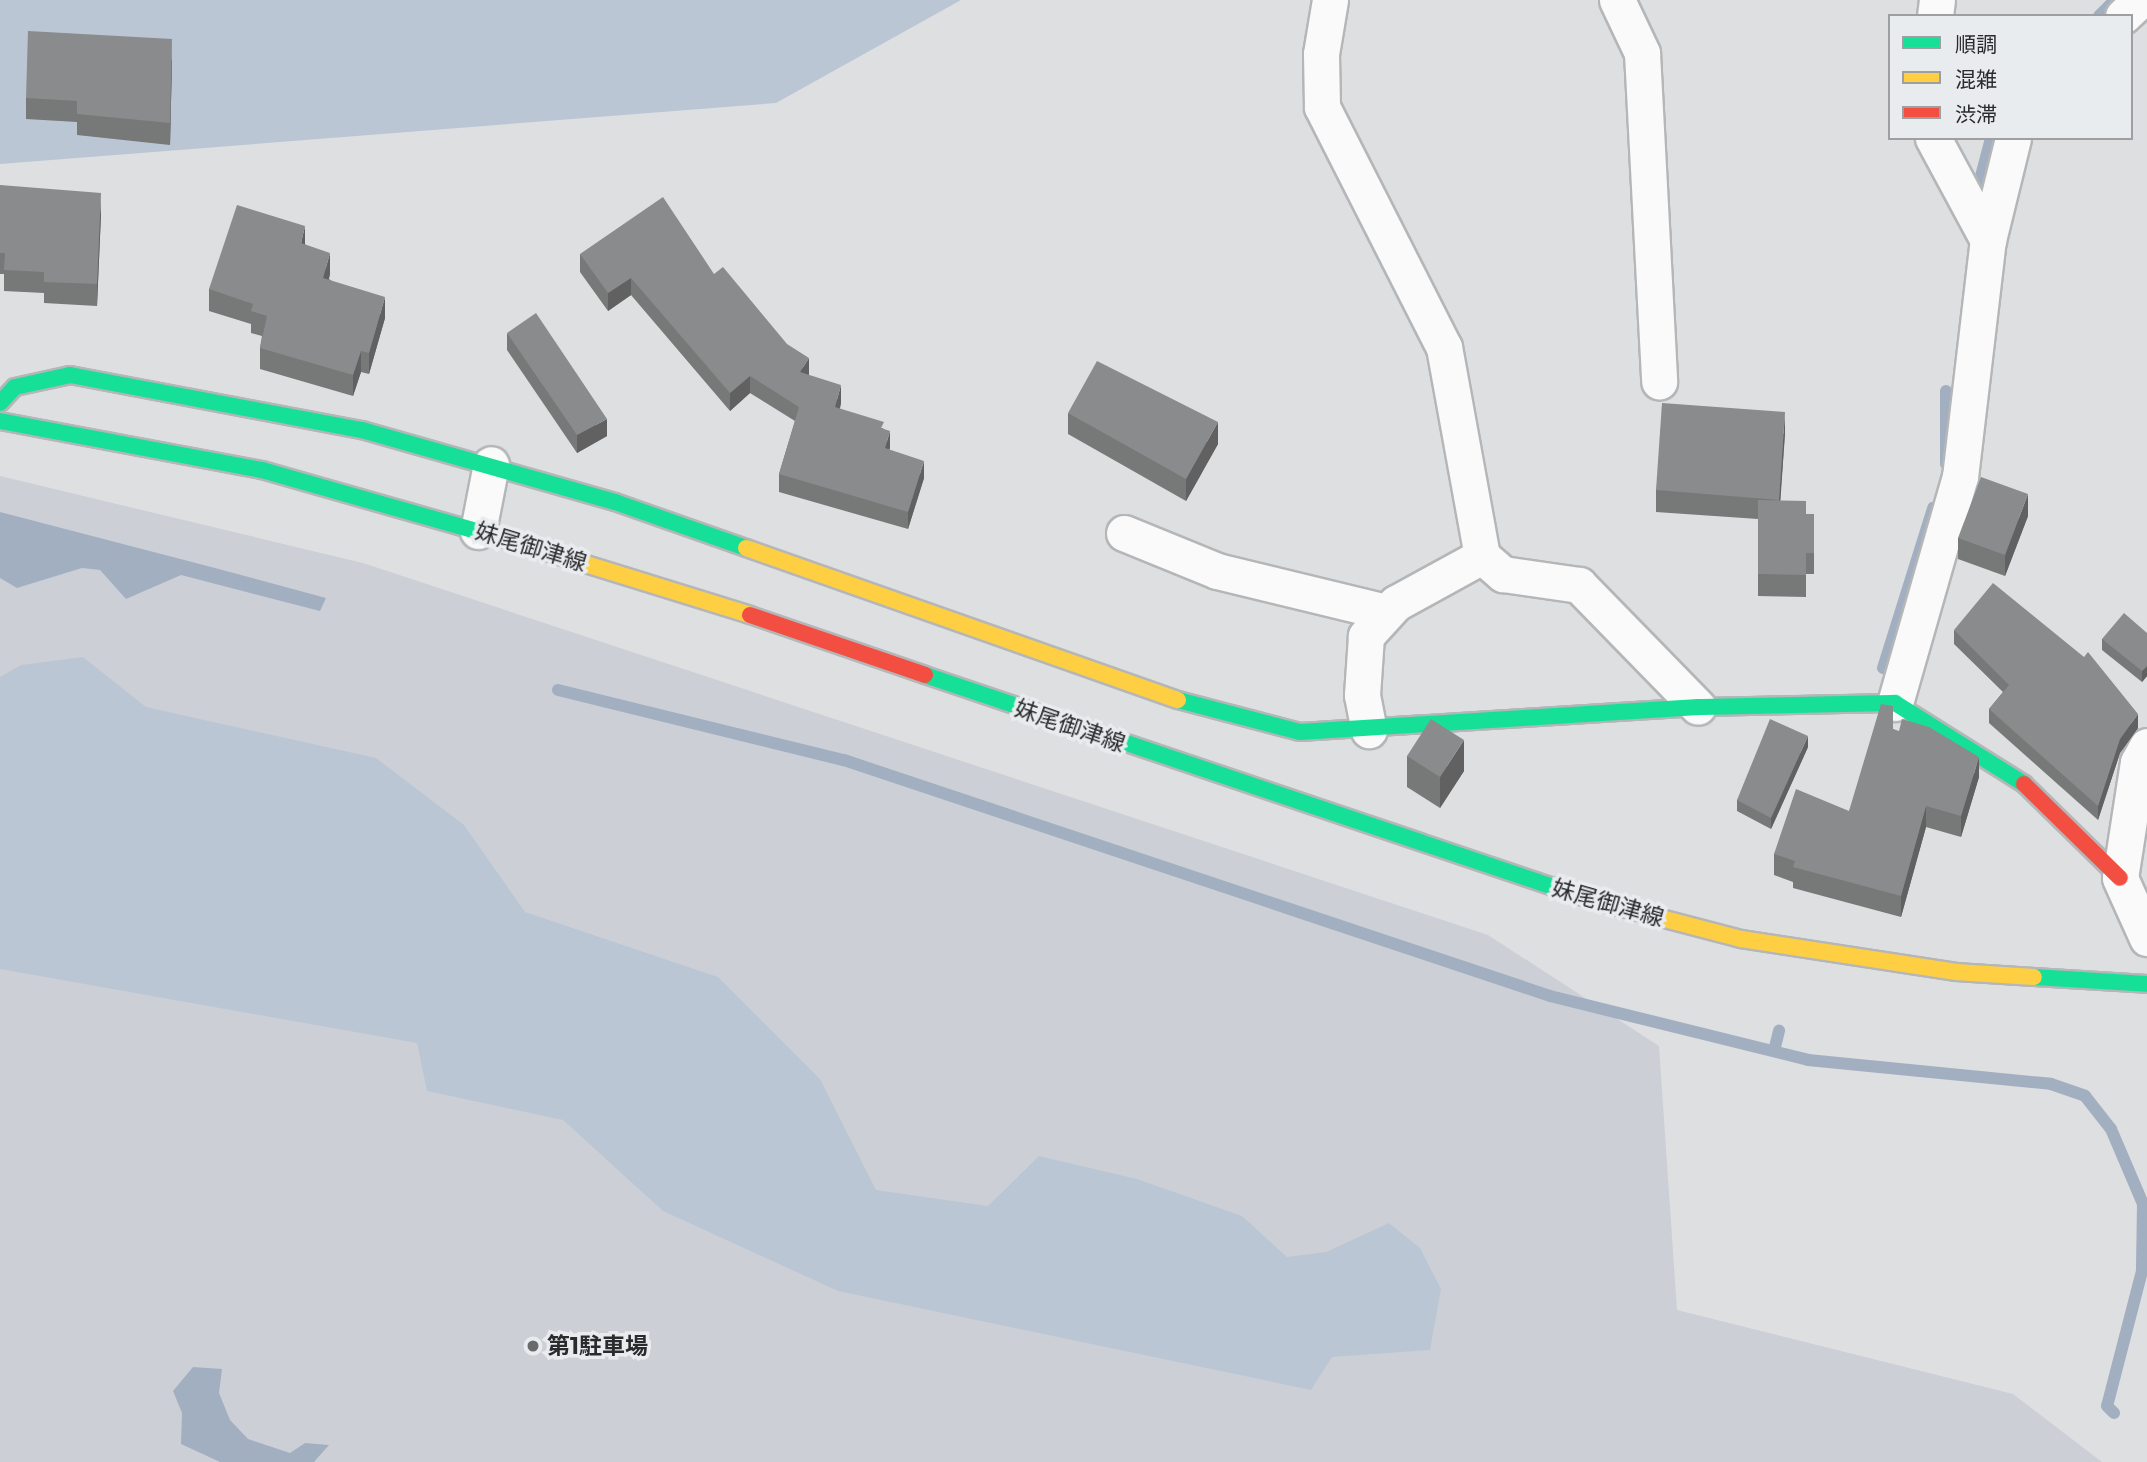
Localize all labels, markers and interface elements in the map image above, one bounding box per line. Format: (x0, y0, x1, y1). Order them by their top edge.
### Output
legend (1888, 14, 2133, 140)
text: 順調 (1955, 32, 1997, 57)
text: 混雑 (1955, 67, 1997, 92)
text: 渋滞 (1955, 102, 1997, 127)
street label: 妹尾御津線 (472, 517, 590, 577)
street label: 妹尾御津線 (1011, 694, 1129, 758)
street label: 妹尾御津線 (1549, 874, 1667, 932)
place label: 第1駐車場 (547, 1332, 648, 1360)
marker: 第1駐車場 (525, 1338, 541, 1354)

